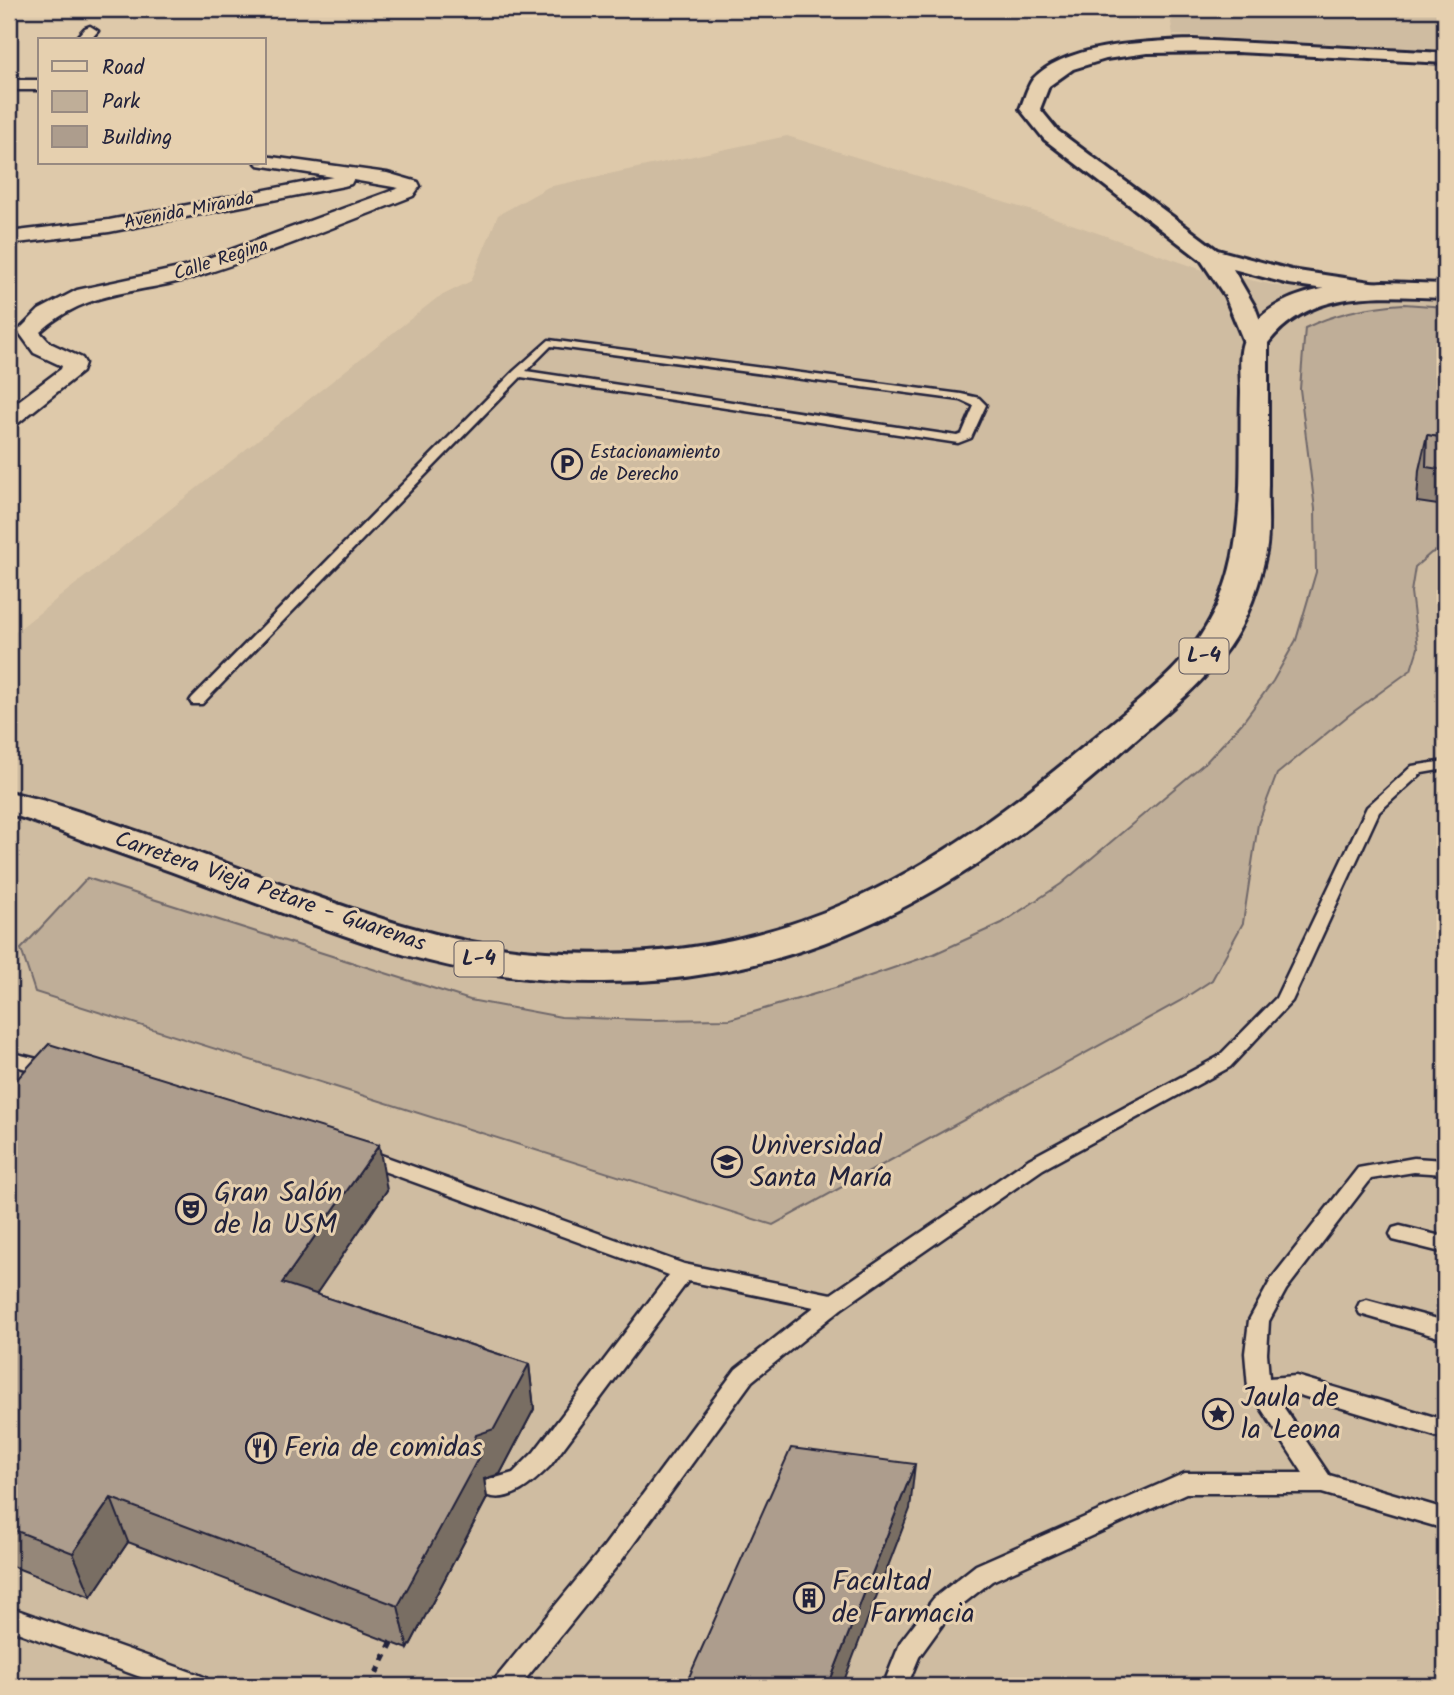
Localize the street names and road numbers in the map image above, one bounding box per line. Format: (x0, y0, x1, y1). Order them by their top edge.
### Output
street label: Avenida Miranda (121, 184, 257, 238)
street label: Calle Regina (170, 231, 272, 289)
road number: L-4 (1180, 638, 1228, 674)
street label: Carretera Vieja Petare - Guarenas (109, 822, 431, 962)
road number: L-4 (454, 942, 504, 976)

